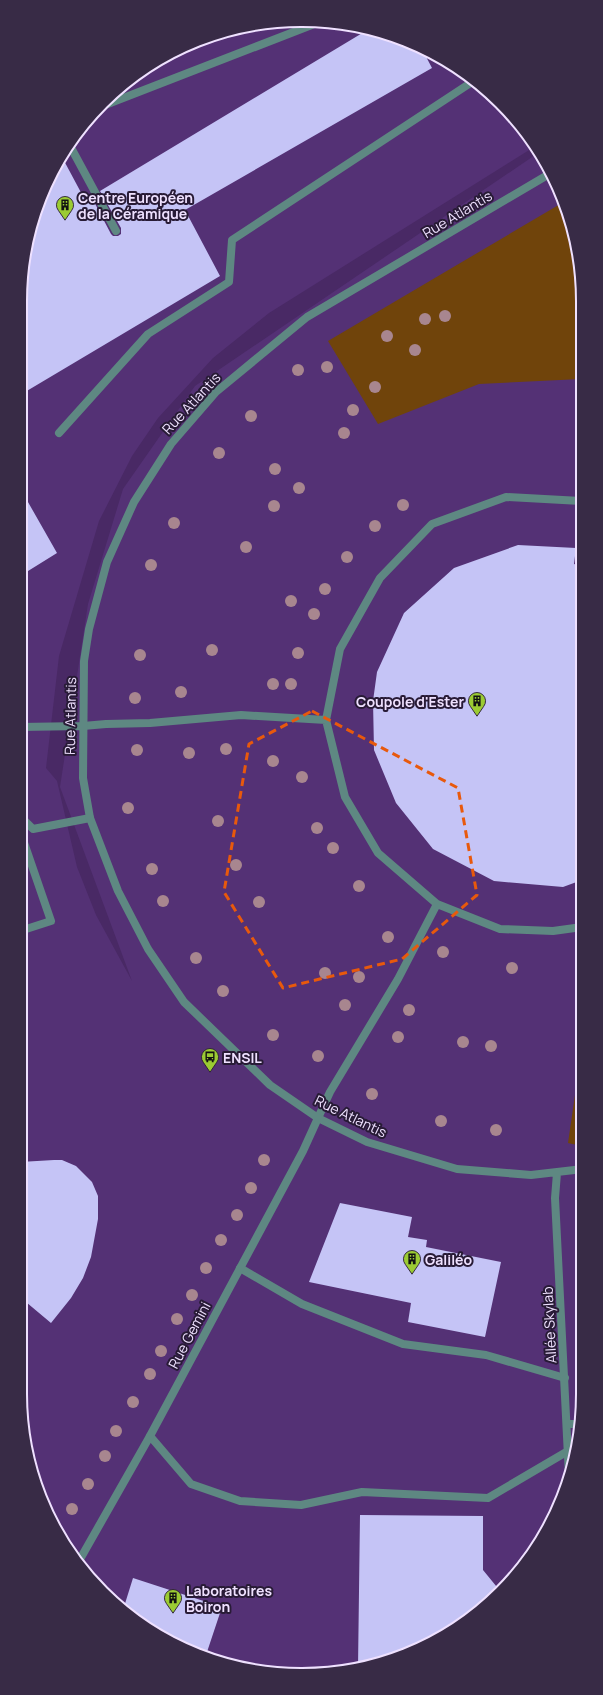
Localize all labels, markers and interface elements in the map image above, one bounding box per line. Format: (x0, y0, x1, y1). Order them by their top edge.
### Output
street label: Rue Atlantis (419, 186, 495, 242)
place label: Centre Européen de la Céramique (78, 188, 193, 223)
building icon: Centre Européen de la Céramique (55, 195, 75, 220)
street label: Rue Atlantis (157, 368, 225, 438)
street label: Rue Atlantis (60, 677, 80, 755)
building icon: Coupole d'Ester (467, 691, 487, 716)
place label: Coupole d'Ester (356, 692, 464, 711)
bus stop icon: ENSIL (200, 1047, 220, 1072)
place label: ENSIL (223, 1048, 262, 1067)
street label: Rue Atlantis (312, 1090, 390, 1142)
building icon: Galiléo (402, 1249, 422, 1274)
place label: Galiléo (425, 1250, 473, 1269)
street label: Allée Skylab (538, 1286, 560, 1364)
street label: Rue Gemini (164, 1298, 214, 1372)
place label: Laboratoires Boiron (186, 1581, 272, 1616)
building icon: Laboratoires Boiron (163, 1588, 183, 1613)

